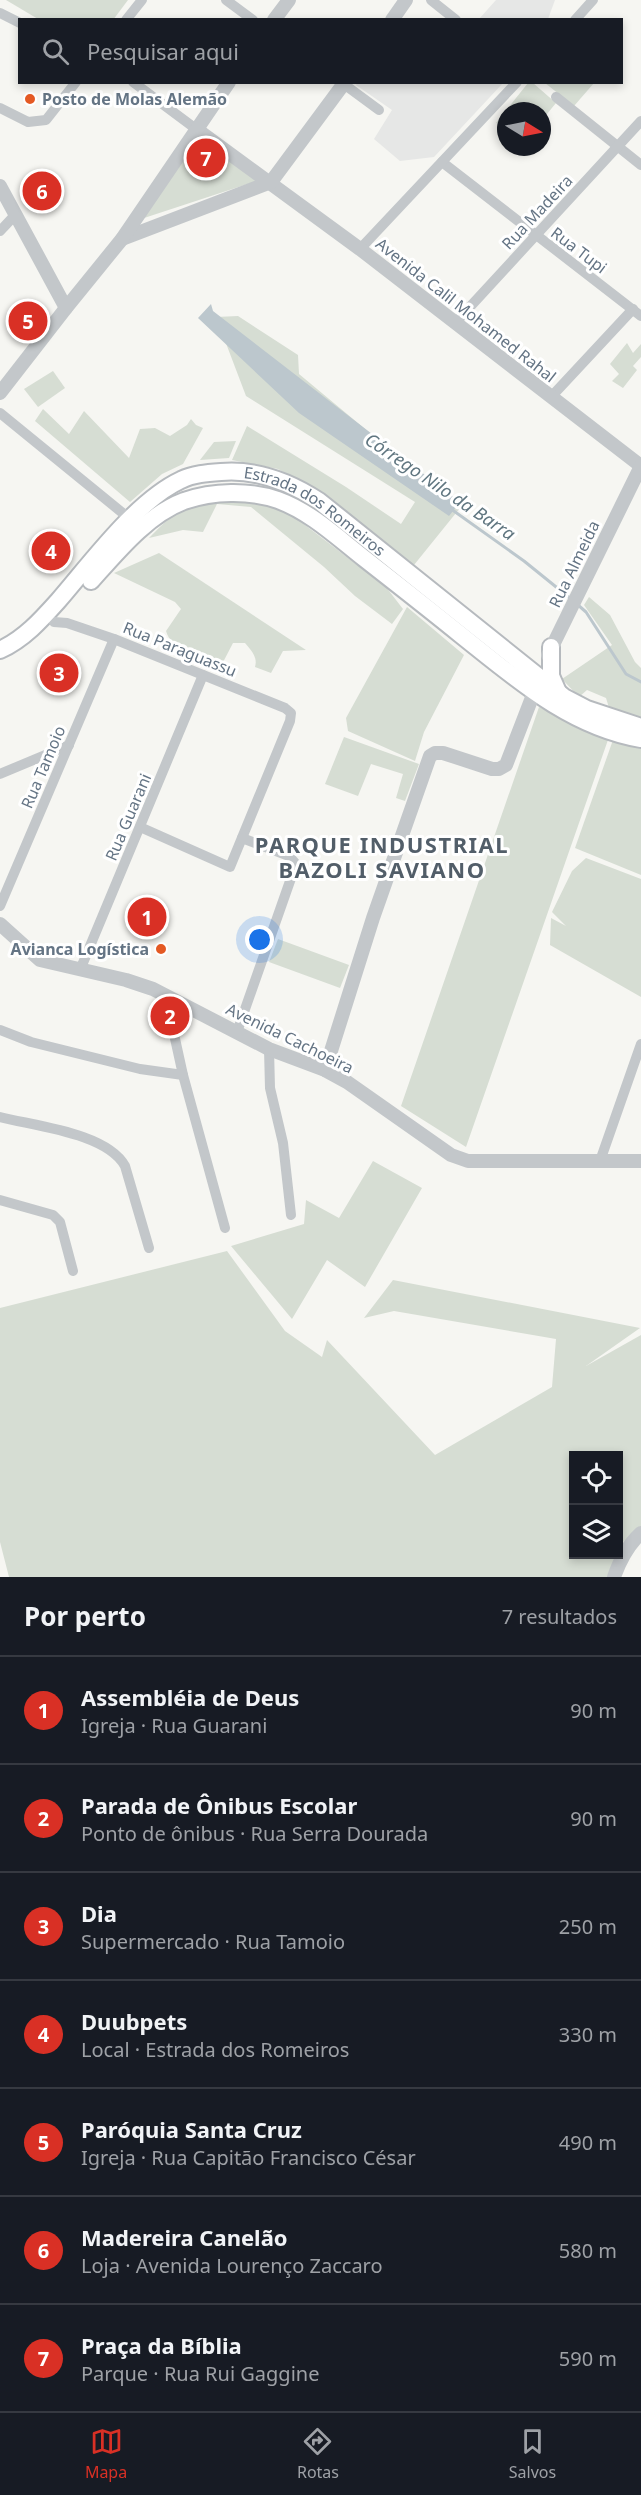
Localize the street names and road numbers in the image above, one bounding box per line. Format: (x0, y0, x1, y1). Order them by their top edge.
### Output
street label: Rua Madeira (497, 170, 577, 254)
street label: Rua Tupi (546, 222, 612, 278)
street label: Avenida Calil Mohamed Rahal (371, 233, 561, 387)
street label: Estrada dos Romeiros (243, 461, 390, 561)
street label: Rua Almeida (543, 517, 605, 611)
street label: Rua Paraguassu (120, 616, 240, 682)
street label: Rua Tamoio (16, 722, 70, 812)
street label: Rua Guarani (100, 770, 156, 864)
street label: Avenida Cachoeira (223, 998, 357, 1078)

